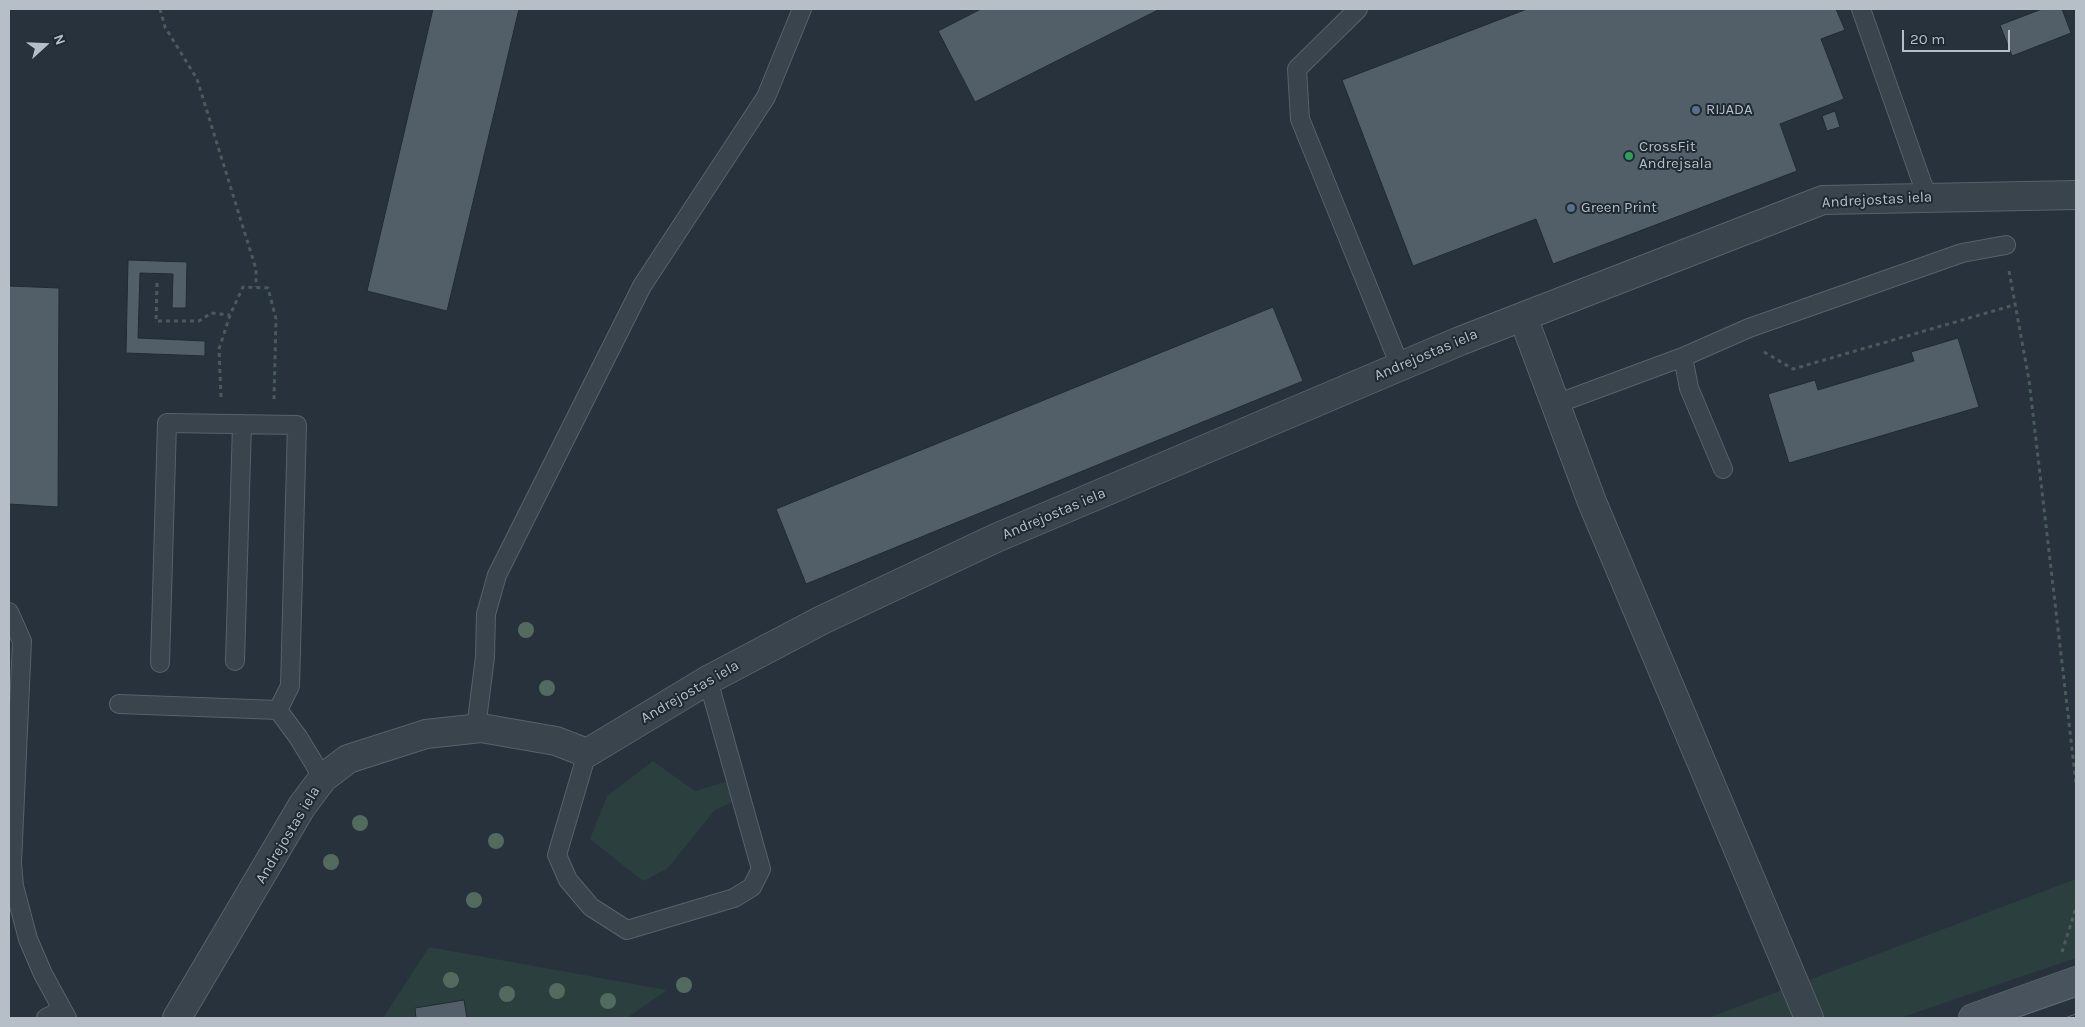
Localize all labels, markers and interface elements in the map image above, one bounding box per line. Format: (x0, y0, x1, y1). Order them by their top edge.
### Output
north arrow (20, 20, 70, 70)
scale bar (1905, 20, 2012, 52)
text: 20 m (1910, 30, 1945, 48)
text: N (50, 32, 69, 47)
place label: RIJADA (1706, 101, 1753, 119)
marker: RIJADA (1690, 104, 1702, 116)
place label: CrossFit Andrejsala (1639, 138, 1712, 173)
marker: CrossFit Andrejsala (1623, 150, 1635, 162)
street label: Andrejostas iela (1821, 188, 1933, 212)
place label: Green Print (1581, 199, 1657, 217)
marker: Green Print (1565, 202, 1577, 214)
street label: Andrejostas iela (1372, 325, 1480, 385)
street label: Andrejostas iela (1000, 484, 1108, 544)
street label: Andrejostas iela (638, 657, 742, 727)
street label: Andrejostas iela (252, 783, 324, 887)

